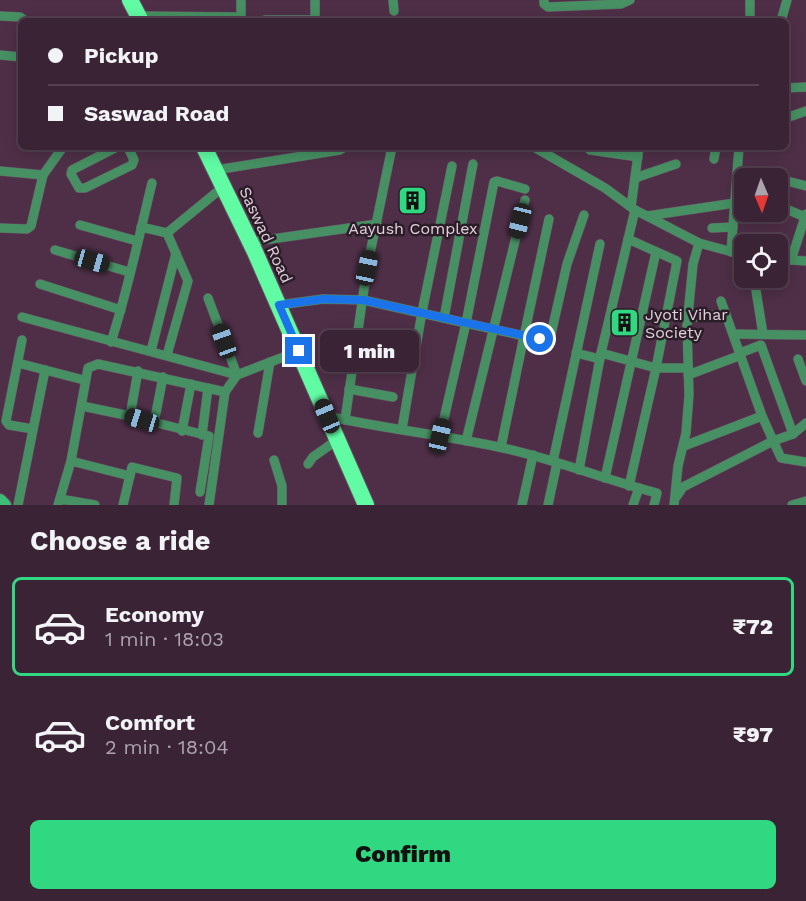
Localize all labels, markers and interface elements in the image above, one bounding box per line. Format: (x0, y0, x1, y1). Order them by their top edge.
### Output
text: Pickup (84, 43, 159, 68)
text: Saswad Road (84, 101, 229, 126)
north arrow (734, 168, 788, 222)
map controls (734, 168, 788, 288)
street label: Saswad Road (235, 184, 297, 286)
building icon: Aayush Complex (397, 184, 429, 216)
car (507, 201, 533, 241)
place label: Aayush Complex (348, 219, 478, 238)
button: locate (734, 234, 788, 288)
car (72, 247, 112, 275)
car (354, 249, 380, 287)
place label: Jyoti Vihar Society (645, 305, 728, 342)
building icon: Jyoti Vihar Society (608, 307, 640, 339)
car (209, 321, 239, 361)
route start (526, 325, 553, 352)
callout: 1 min (320, 330, 419, 372)
route end (285, 337, 312, 364)
text: 1 min (344, 339, 395, 363)
car (312, 396, 342, 436)
car (122, 406, 162, 434)
car (427, 416, 453, 456)
text: Choose a ride (30, 525, 210, 557)
icon: car (33, 600, 87, 654)
text: Economy (105, 602, 204, 627)
text: ₹72 (732, 614, 773, 639)
text: 1 min · 18:03 (105, 627, 224, 651)
icon: car (33, 708, 87, 762)
text: Comfort (105, 710, 195, 735)
text: ₹97 (733, 722, 773, 747)
text: 2 min · 18:04 (105, 735, 229, 759)
button: Confirm (30, 820, 776, 889)

